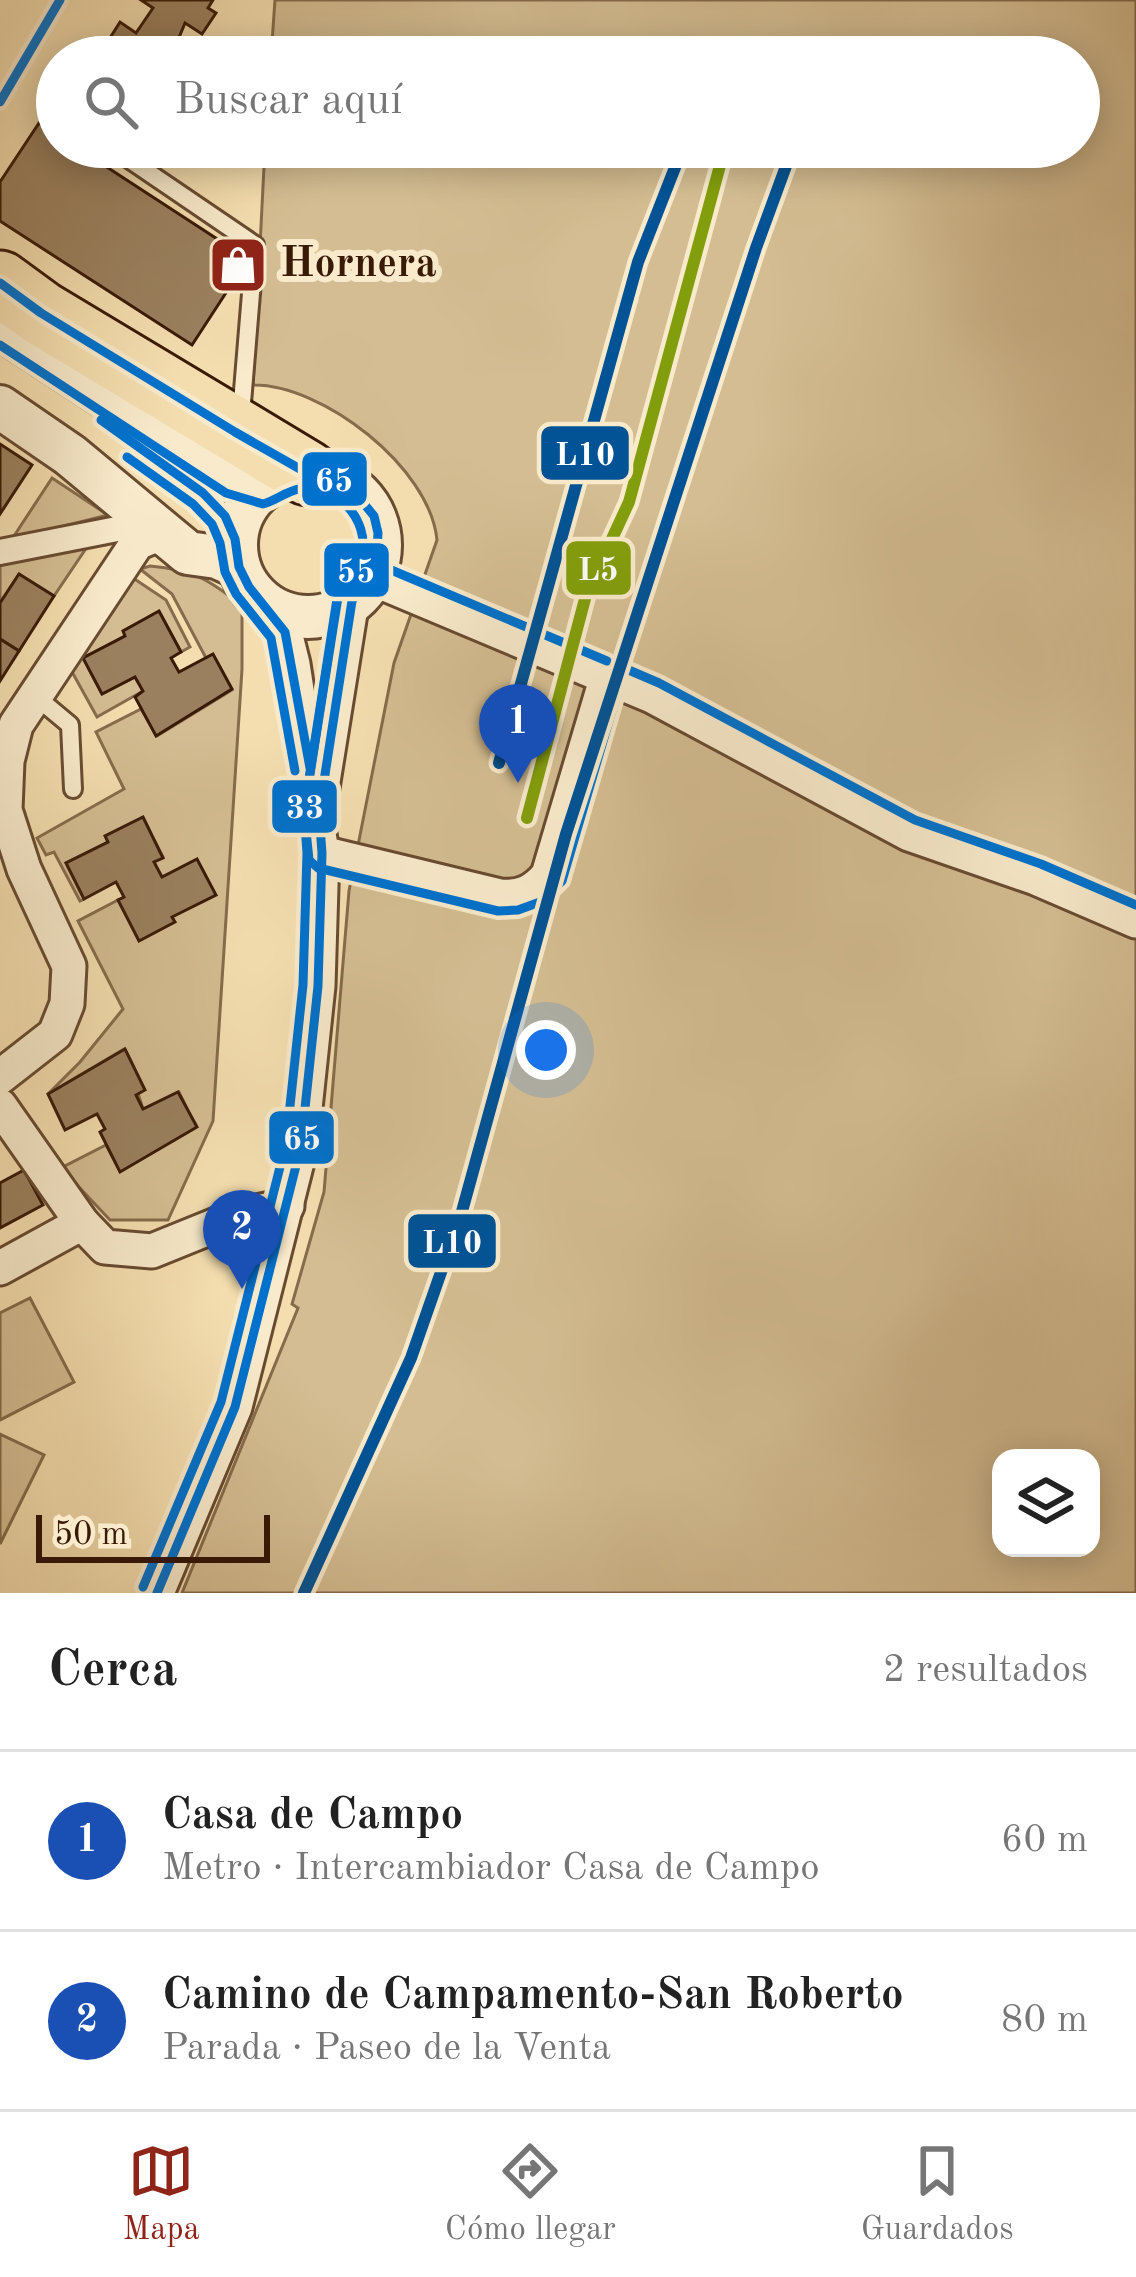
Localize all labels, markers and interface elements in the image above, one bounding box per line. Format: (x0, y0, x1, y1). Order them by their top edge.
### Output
search box (36, 36, 1100, 168)
icon: search (78, 69, 144, 135)
text: Buscar aquí (174, 79, 403, 124)
shop icon: Hornera (207, 234, 269, 296)
place label: Hornera (280, 244, 437, 286)
line badge: L10 (539, 424, 631, 482)
text: L10 (555, 440, 615, 473)
line badge: 65 (300, 450, 369, 508)
text: 65 (315, 466, 353, 499)
line badge: L5 (564, 539, 633, 597)
line badge: 55 (322, 541, 391, 599)
text: L5 (577, 555, 619, 588)
text: 55 (337, 557, 375, 590)
pin: 1 (479, 684, 557, 783)
line badge: 33 (270, 778, 339, 835)
text: 33 (286, 793, 324, 826)
your location (516, 1020, 576, 1080)
line badge: 65 (267, 1109, 336, 1166)
text: 65 (283, 1124, 321, 1157)
pin: 2 (203, 1190, 281, 1289)
line badge: L10 (406, 1212, 498, 1270)
text: L10 (422, 1228, 482, 1261)
map controls (992, 1449, 1100, 1557)
button: layers (992, 1449, 1100, 1557)
scale bar (36, 1509, 270, 1562)
text: 50 m (54, 1519, 128, 1552)
text: Cerca (48, 1646, 178, 1697)
text: 2 resultados (883, 1651, 1088, 1690)
text: Casa de Campo (162, 1794, 463, 1839)
text: 1 (76, 1821, 98, 1860)
text: 60 m (1001, 1821, 1088, 1860)
text: Metro · Intercambiador Casa de Campo (162, 1849, 820, 1888)
text: Camino de Campamento-San Roberto (162, 1974, 904, 2019)
text: 2 (76, 2001, 98, 2040)
text: 80 m (1001, 2001, 1088, 2040)
text: Parada · Paseo de la Venta (162, 2029, 611, 2068)
tab: Mapa (123, 2138, 200, 2251)
tab: Cómo llegar (445, 2138, 616, 2251)
tab: Guardados (861, 2138, 1013, 2251)

